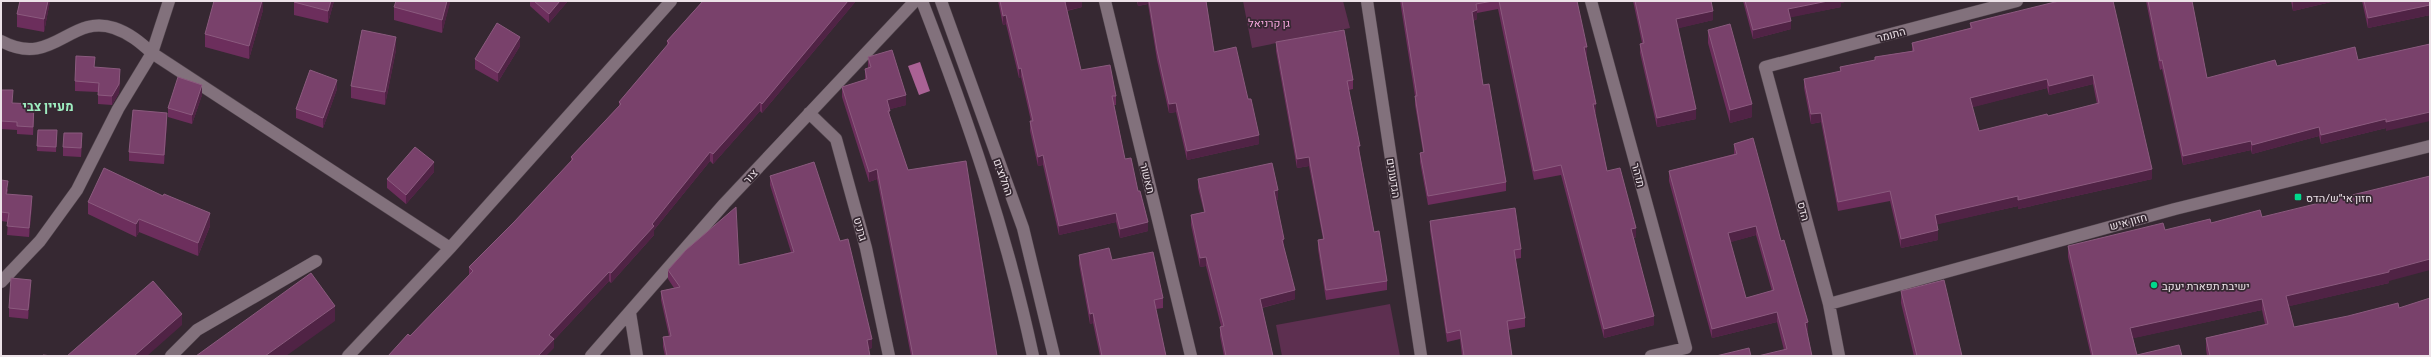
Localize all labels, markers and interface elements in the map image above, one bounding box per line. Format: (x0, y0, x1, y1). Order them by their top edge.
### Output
park label: גן קרניאל (1248, 16, 1290, 29)
street label: התומר (1875, 24, 1907, 44)
district label: מעיין צבי (22, 98, 74, 114)
street label: החלוצים (991, 157, 1017, 197)
street label: הגדעונים (1384, 157, 1404, 199)
street label: תאשור (1138, 161, 1158, 195)
street label: תדהר (1630, 162, 1648, 189)
street label: צור (740, 166, 760, 186)
place label: חזון אי״ש/הדס (2306, 191, 2372, 204)
marker: חזון אי״ש/הדס (2293, 192, 2303, 202)
street label: הדס (1795, 200, 1813, 222)
street label: חזון איש (2108, 210, 2148, 232)
street label: גרניט (851, 216, 871, 242)
place label: ישיבת תפארת יעקב (2162, 279, 2250, 292)
marker: ישיבת תפארת יעקב (2149, 280, 2159, 290)

